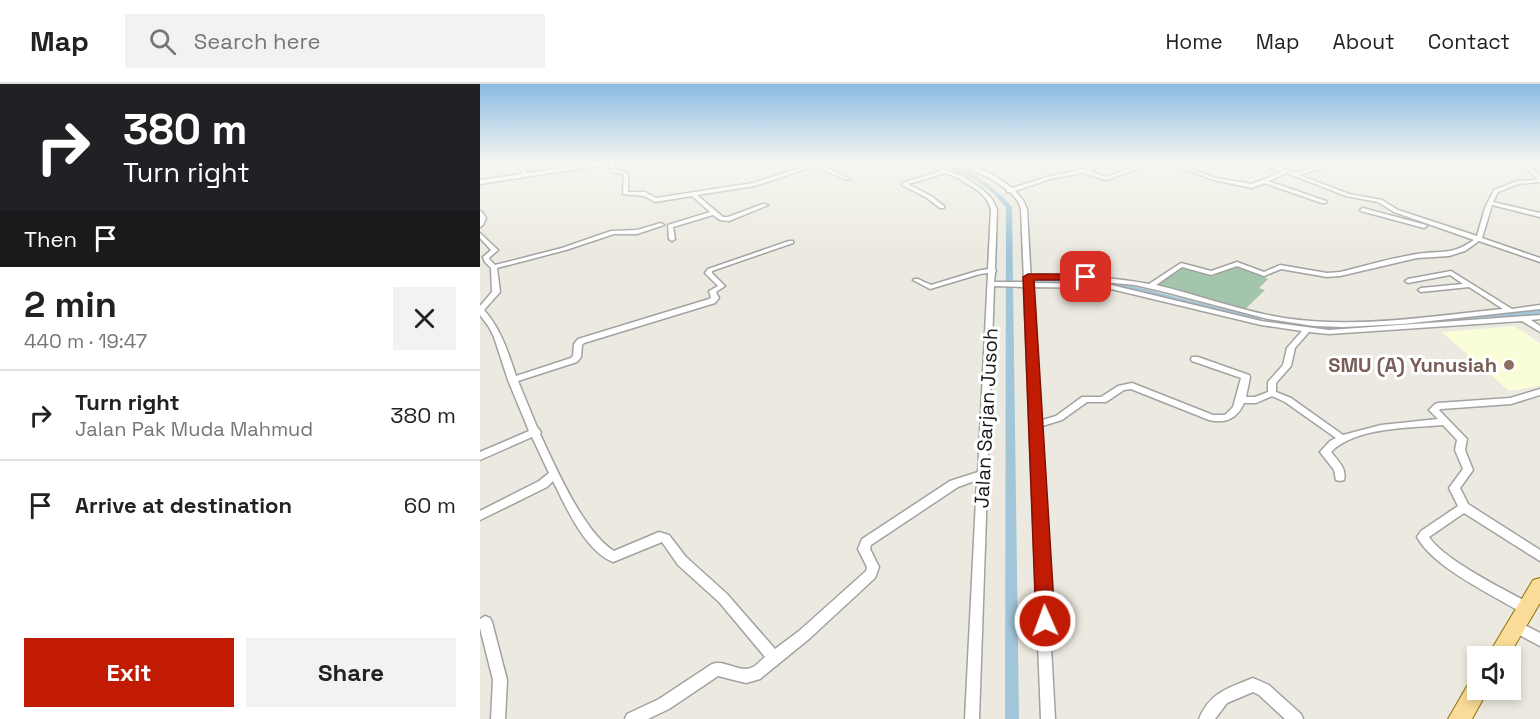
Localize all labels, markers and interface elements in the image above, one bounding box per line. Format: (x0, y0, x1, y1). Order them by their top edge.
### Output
search box (125, 14, 545, 68)
text: Map (30, 23, 89, 59)
icon: search (146, 25, 179, 58)
text: Search here (194, 27, 321, 55)
text: Home (1165, 28, 1223, 55)
text: Map (1256, 28, 1300, 55)
text: About (1333, 28, 1395, 55)
text: Contact (1428, 28, 1510, 55)
text: 380 m (123, 103, 248, 156)
icon: right (24, 108, 102, 186)
text: Turn right (123, 155, 250, 190)
icon: arrive (89, 222, 122, 255)
text: Then (24, 225, 77, 253)
pin (1060, 251, 1111, 302)
icon: arrive (1069, 260, 1102, 293)
text: 2 min (24, 282, 117, 328)
button: close (393, 287, 456, 350)
street label: Jalan Sarjan Jusoh (968, 327, 1004, 509)
text: 440 m · 19:47 (24, 328, 147, 354)
place label: SMU (A) Yunusiah (1328, 352, 1497, 378)
marker: SMU (A) Yunusiah (1502, 358, 1516, 372)
text: Turn right (75, 388, 180, 416)
icon: right (24, 399, 57, 432)
text: 380 m (390, 401, 456, 429)
text: Jalan Pak Muda Mahmud (75, 416, 313, 442)
icon: arrive (24, 489, 57, 522)
text: Arrive at destination (75, 491, 292, 519)
text: 60 m (404, 491, 456, 519)
position arrow (1013, 589, 1077, 653)
button: Exit (24, 638, 234, 707)
button: Share (246, 638, 456, 707)
map controls (1467, 646, 1521, 700)
button: sound (1467, 646, 1521, 700)

